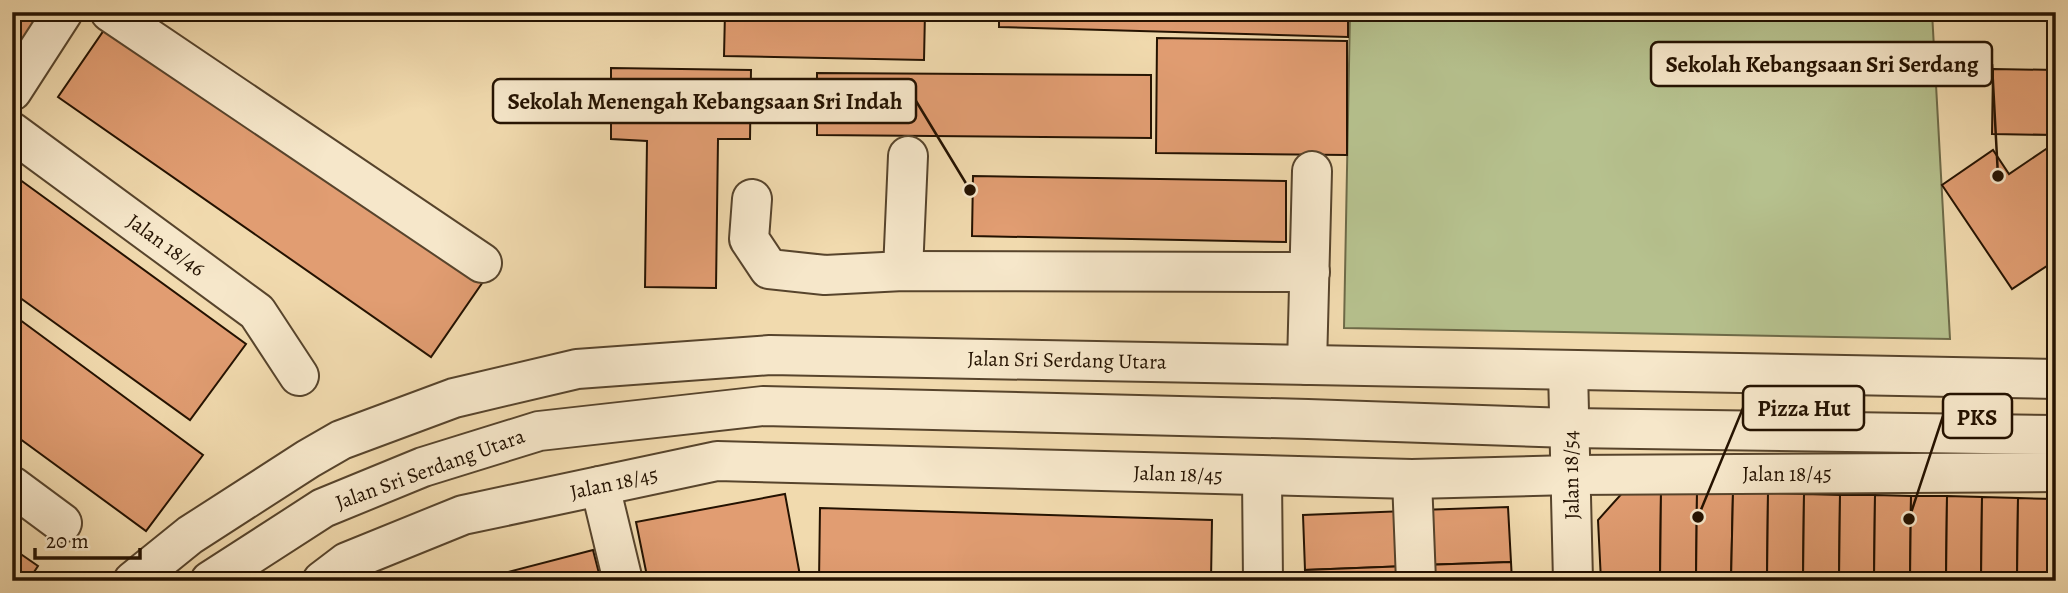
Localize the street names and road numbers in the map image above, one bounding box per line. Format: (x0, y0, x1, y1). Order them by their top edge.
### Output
street label: Jalan 18/46 (121, 207, 211, 283)
street label: Jalan Sri Serdang Utara (967, 344, 1167, 376)
street label: Jalan Sri Serdang Utara (331, 422, 529, 516)
street label: Jalan 18/54 (1556, 430, 1586, 520)
street label: Jalan 18/45 (1133, 458, 1223, 490)
street label: Jalan 18/45 (567, 460, 661, 506)
street label: Jalan 18/45 (1742, 460, 1832, 488)

